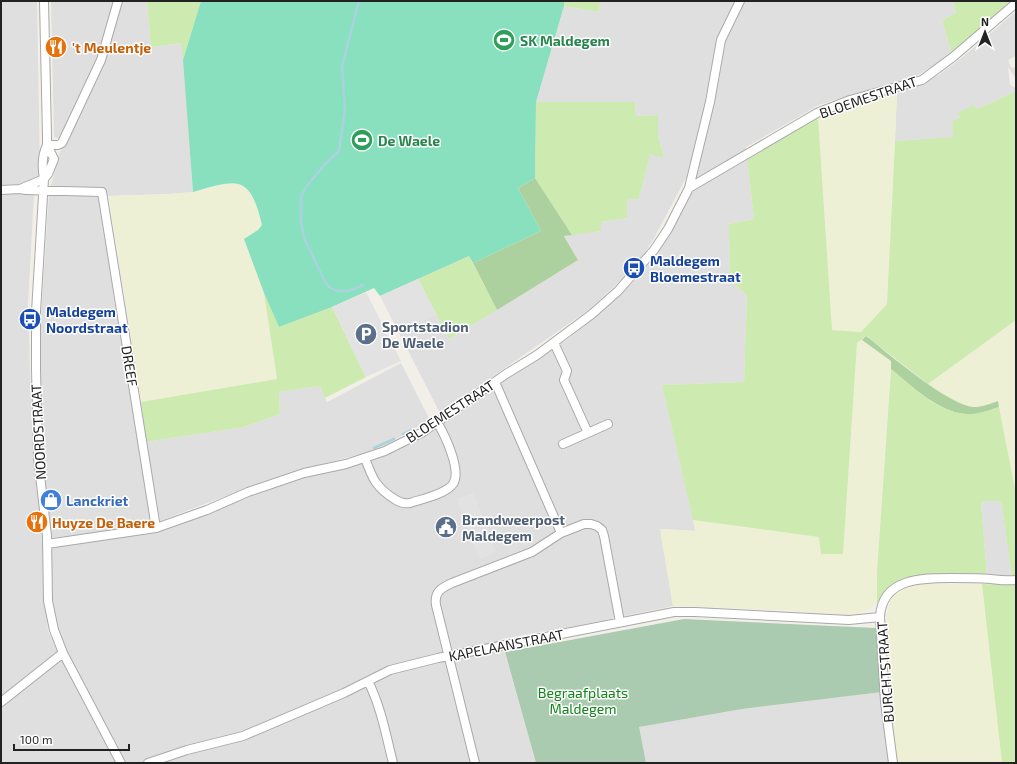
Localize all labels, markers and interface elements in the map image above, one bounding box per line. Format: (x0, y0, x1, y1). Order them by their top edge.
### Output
north arrow (965, 12, 1005, 52)
text: N (981, 15, 989, 28)
sports icon: SK Maldegem (491, 27, 517, 53)
place label: SK Maldegem (520, 32, 610, 49)
restaurant icon: 't Meulentje (43, 34, 69, 60)
place label: 't Meulentje (72, 39, 151, 56)
street label: BLOEMESTRAAT (817, 72, 919, 122)
sports icon: De Waele (349, 127, 375, 153)
place label: De Waele (378, 132, 440, 149)
place label: Maldegem Bloemestraat (650, 252, 741, 285)
bus stop icon: Maldegem Bloemestraat (621, 255, 647, 281)
place label: Maldegem Noordstraat (46, 303, 128, 336)
bus stop icon: Maldegem Noordstraat (17, 306, 43, 332)
place label: Sportstadion De Waele (382, 318, 469, 351)
parking icon: Sportstadion De Waele (353, 321, 379, 347)
street label: DREEF (118, 344, 142, 388)
street label: BLOEMESTRAAT (402, 376, 498, 446)
street label: NOORDSTRAAT (27, 384, 49, 480)
shop icon: Lanckriet (38, 487, 64, 513)
place label: Lanckriet (66, 492, 129, 509)
restaurant icon: Huyze De Baere (24, 509, 50, 535)
place label: Brandweerpost Maldegem (462, 511, 565, 544)
place label: Huyze De Baere (52, 514, 155, 531)
public building icon: Brandweerpost Maldegem (433, 514, 459, 540)
street label: BURCHTSTRAAT (873, 621, 897, 723)
street label: KAPELAANSTRAAT (447, 625, 565, 665)
park label: Begraafplaats Maldegem (538, 684, 628, 717)
scale bar (14, 726, 129, 752)
text: 100 m (20, 732, 52, 746)

